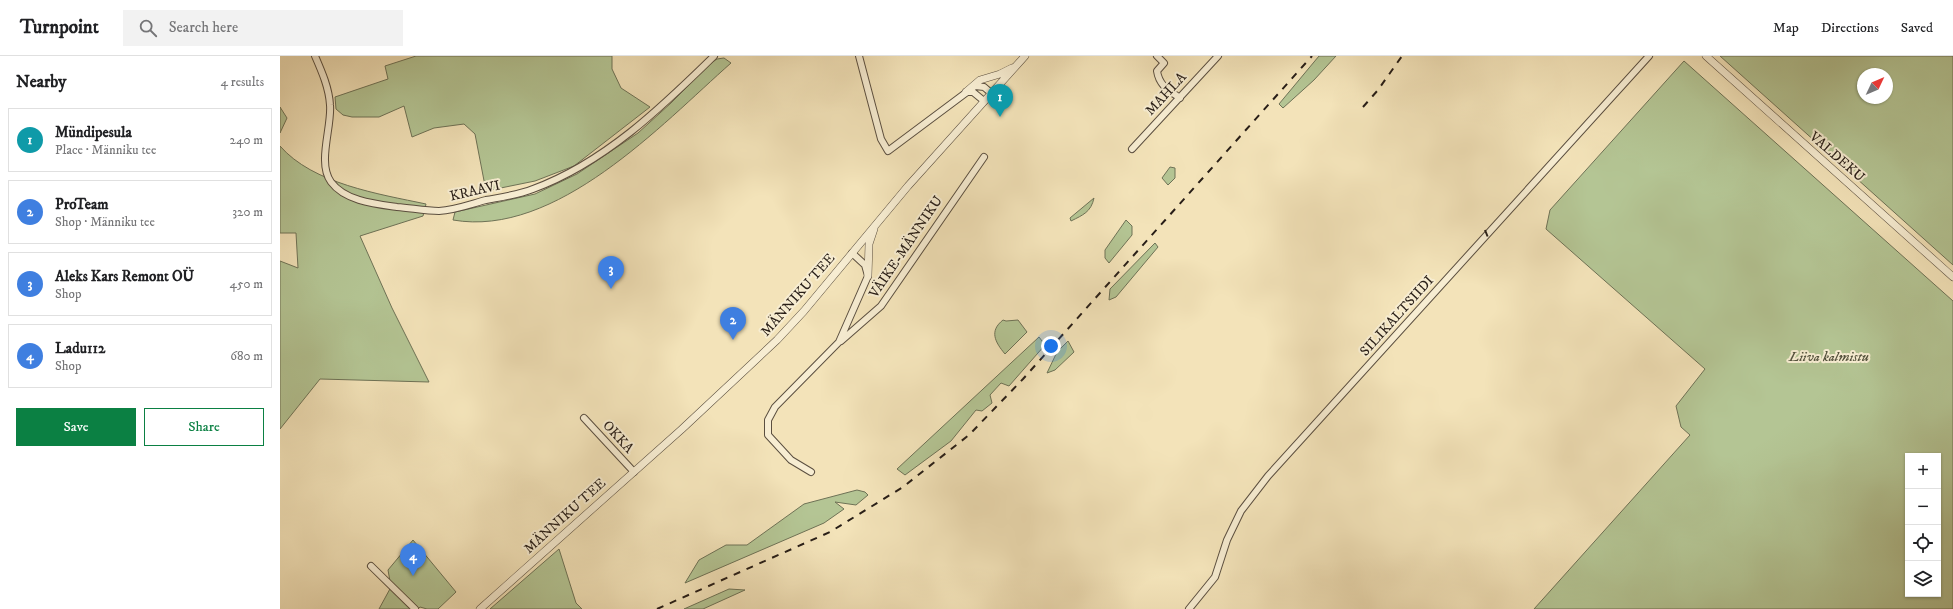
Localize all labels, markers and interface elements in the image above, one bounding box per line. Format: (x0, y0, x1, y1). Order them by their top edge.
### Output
search box (123, 10, 403, 46)
text: Turnpoint (20, 16, 99, 39)
icon: search (137, 17, 159, 39)
text: Search here (169, 18, 238, 37)
text: Map (1773, 19, 1799, 37)
text: Directions (1821, 19, 1879, 37)
text: Saved (1901, 19, 1933, 37)
street label: MAHLA (1141, 68, 1191, 119)
north arrow (1857, 68, 1893, 104)
text: Nearby (16, 71, 66, 93)
text: 4 results (221, 74, 264, 90)
pin: 1 (987, 84, 1013, 117)
text: Mündipesula (55, 123, 132, 142)
street label: VALDEKU (1805, 127, 1869, 186)
text: 1 (28, 132, 32, 148)
text: 240 m (230, 132, 263, 148)
text: Place · Männiku tee (55, 142, 156, 158)
street label: KRAAVI (448, 176, 502, 206)
street label: VÄIKE-MÄNNIKU (865, 192, 947, 302)
text: ProTeam (55, 195, 109, 214)
text: 2 (27, 204, 33, 220)
text: 320 m (232, 204, 263, 220)
text: Shop · Männiku tee (55, 214, 155, 230)
street label: MÄNNIKU TEE (757, 250, 839, 340)
pin: 3 (598, 256, 624, 289)
text: Aleks Kars Remont OÜ (55, 267, 194, 286)
street label: SILIKALTSIIDI (1356, 272, 1438, 360)
text: 3 (28, 276, 32, 292)
text: 450 m (230, 276, 263, 292)
text: Shop (55, 286, 81, 302)
pin: 2 (720, 307, 746, 340)
your location (1041, 336, 1061, 356)
text: Ladu112 (55, 339, 105, 358)
text: 4 (26, 348, 34, 364)
text: 680 m (230, 348, 263, 364)
park label: Liiva kalmistu (1788, 348, 1869, 366)
text: Shop (55, 358, 81, 374)
button: Save (16, 408, 136, 446)
button: Share (144, 408, 264, 446)
street label: OKKA (598, 417, 638, 458)
map controls (1905, 453, 1941, 597)
button: + (1905, 453, 1941, 489)
street label: MÄNNIKU TEE (520, 474, 610, 558)
button: − (1905, 489, 1941, 525)
button: locate (1905, 525, 1941, 561)
pin: 4 (400, 543, 426, 576)
button: layers (1905, 561, 1941, 597)

